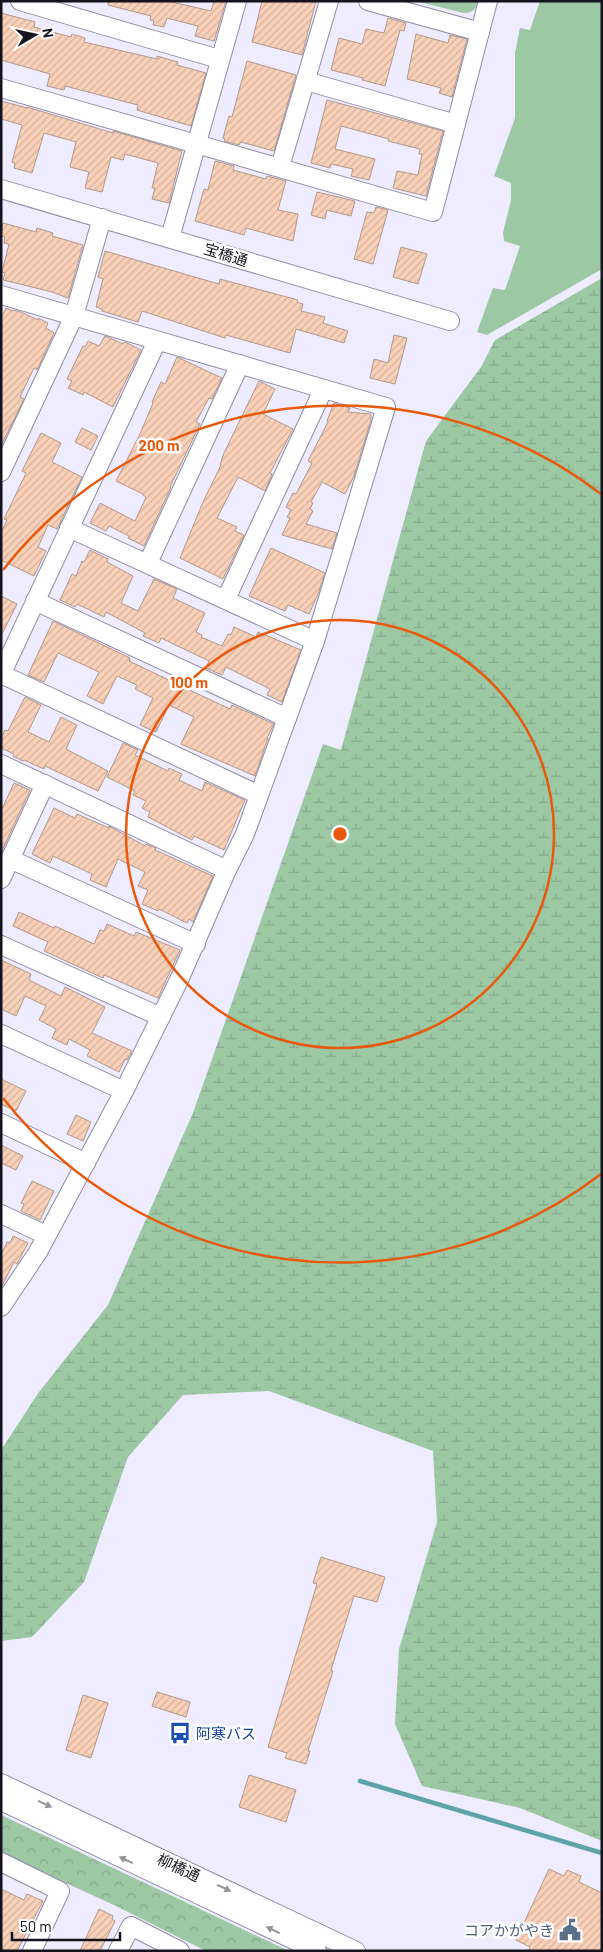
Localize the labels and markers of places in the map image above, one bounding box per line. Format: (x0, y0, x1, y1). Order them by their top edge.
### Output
centre of rings (331, 825, 349, 843)
bus stop icon: 阿寒バス (167, 1720, 193, 1746)
place label: 阿寒バス (196, 1724, 256, 1742)
public building icon: コアかがやき (557, 1917, 583, 1943)
place label: コアかがやき (464, 1921, 554, 1939)

